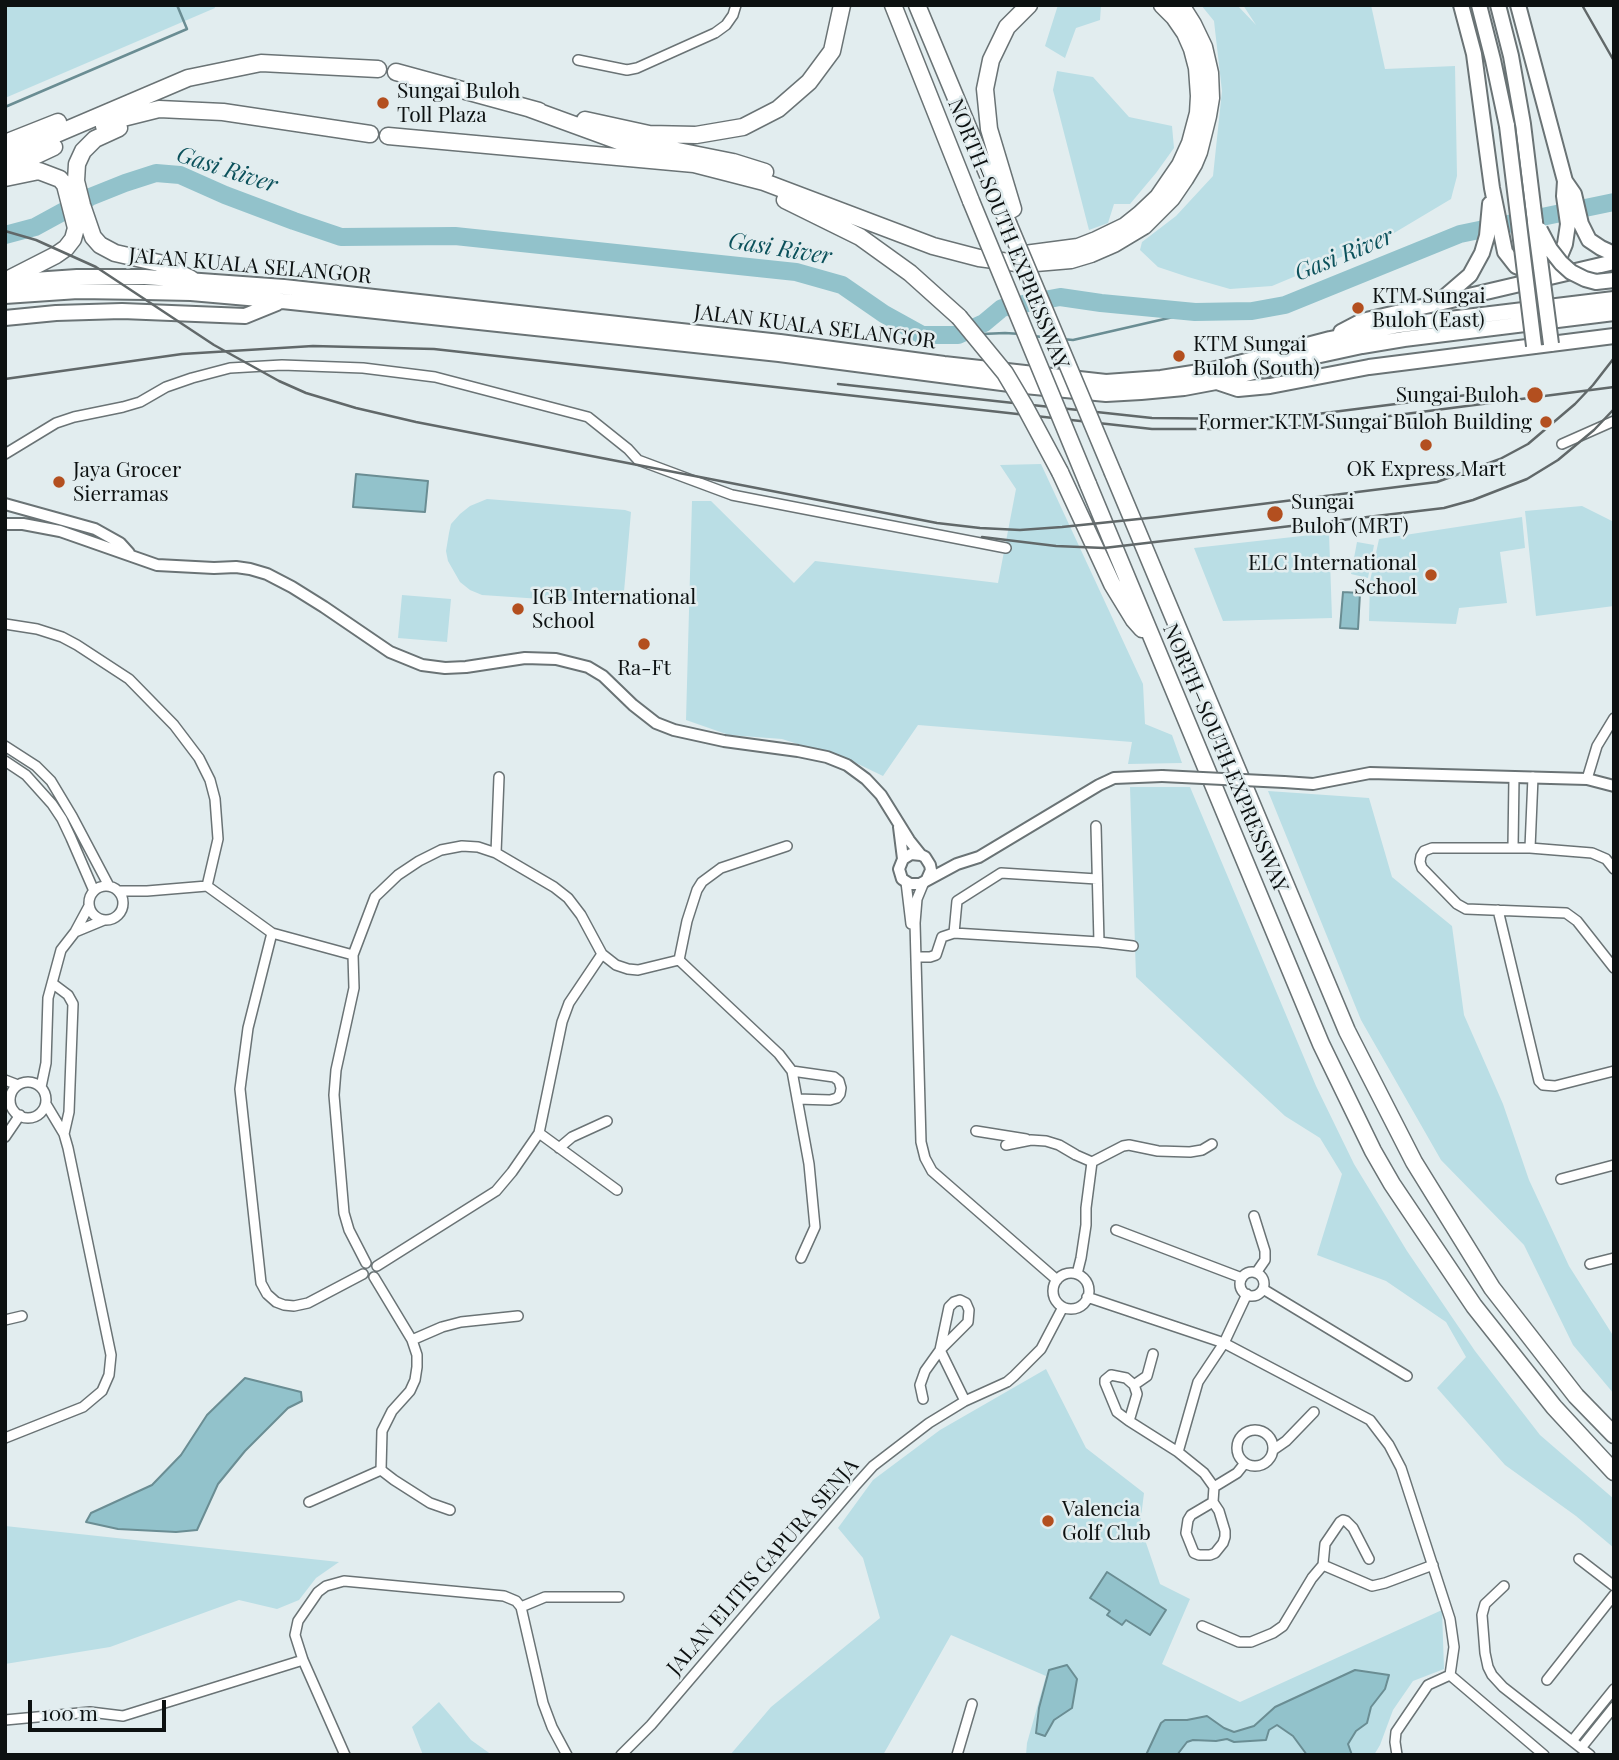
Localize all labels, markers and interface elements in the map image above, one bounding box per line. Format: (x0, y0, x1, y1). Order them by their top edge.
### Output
place label: Sungai Buloh Toll Plaza (397, 78, 520, 128)
marker: Sungai Buloh Toll Plaza (375, 95, 391, 111)
street label: NORTH–SOUTH EXPRESSWAY (942, 95, 1074, 373)
water label: Gasi River (173, 141, 281, 199)
water label: Gasi River (1291, 223, 1397, 287)
water label: Gasi River (727, 227, 833, 271)
street label: JALAN KUALA SELANGOR (128, 243, 372, 289)
place label: KTM Sungai Buloh (East) (1372, 283, 1486, 333)
street label: JALAN KUALA SELANGOR (693, 300, 937, 354)
marker: KTM Sungai Buloh (East) (1350, 300, 1366, 316)
place label: KTM Sungai Buloh (South) (1193, 331, 1320, 381)
marker: KTM Sungai Buloh (South) (1171, 348, 1187, 364)
place label: Sungai Buloh (1396, 382, 1519, 408)
marker: Sungai Buloh (1525, 385, 1545, 405)
place label: Former KTM Sungai Buloh Building (1198, 409, 1532, 435)
marker: Former KTM Sungai Buloh Building (1538, 414, 1554, 430)
marker: OK Express Mart (1418, 437, 1434, 453)
place label: OK Express Mart (1346, 456, 1506, 482)
place label: Jaya Grocer Sierramas (73, 457, 181, 507)
marker: Jaya Grocer Sierramas (51, 474, 67, 490)
place label: Sungai Buloh (MRT) (1291, 489, 1409, 539)
marker: Sungai Buloh (MRT) (1265, 504, 1285, 524)
place label: ELC International School (1248, 550, 1417, 600)
marker: ELC International School (1423, 567, 1439, 583)
place label: IGB International School (532, 584, 696, 634)
marker: IGB International School (510, 601, 526, 617)
street label: NORTH–SOUTH EXPRESSWAY (1157, 620, 1293, 896)
marker: Ra-Ft (636, 636, 652, 652)
place label: Ra-Ft (617, 655, 671, 681)
street label: JALAN ELITIS GAPURA SENJA (662, 1454, 864, 1680)
place label: Valencia Golf Club (1062, 1496, 1151, 1546)
marker: Valencia Golf Club (1040, 1513, 1056, 1529)
scale bar (32, 1686, 170, 1730)
text: 100 m (41, 1698, 98, 1726)

